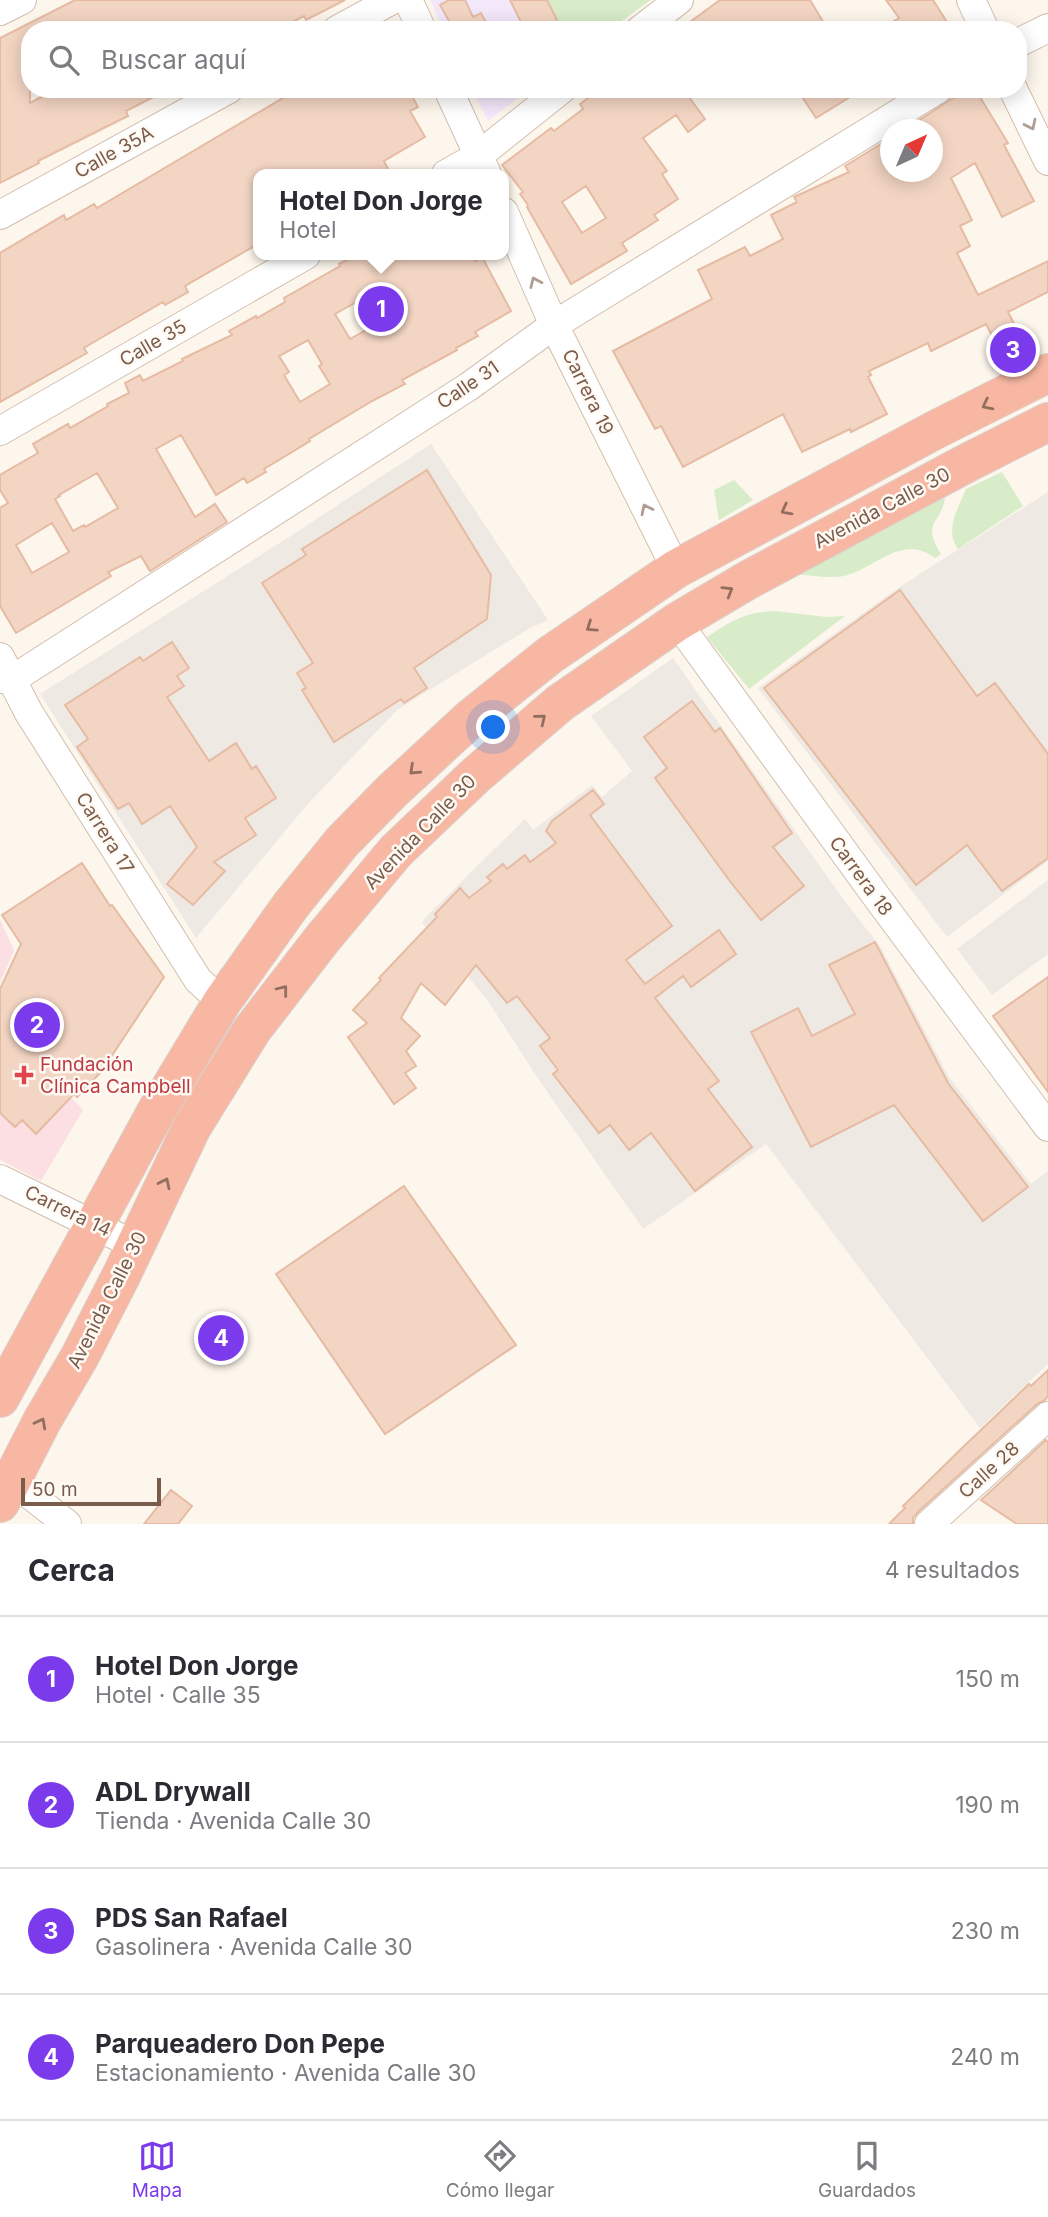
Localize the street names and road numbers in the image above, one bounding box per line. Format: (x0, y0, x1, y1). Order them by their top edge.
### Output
street label: Calle 35A (71, 121, 157, 183)
street label: Calle 35 (115, 315, 191, 371)
street label: Carrera 19 (557, 345, 619, 439)
street label: Calle 31 (433, 356, 503, 414)
street label: Avenida Calle 30 (810, 463, 954, 553)
street label: Avenida Calle 30 (359, 770, 481, 894)
street label: Carrera 17 (71, 788, 139, 878)
street label: Carrera 18 (824, 832, 898, 920)
street label: Carrera 14 (21, 1180, 115, 1242)
street label: Avenida Calle 30 (63, 1228, 151, 1372)
street label: Calle 28 (954, 1437, 1024, 1503)

